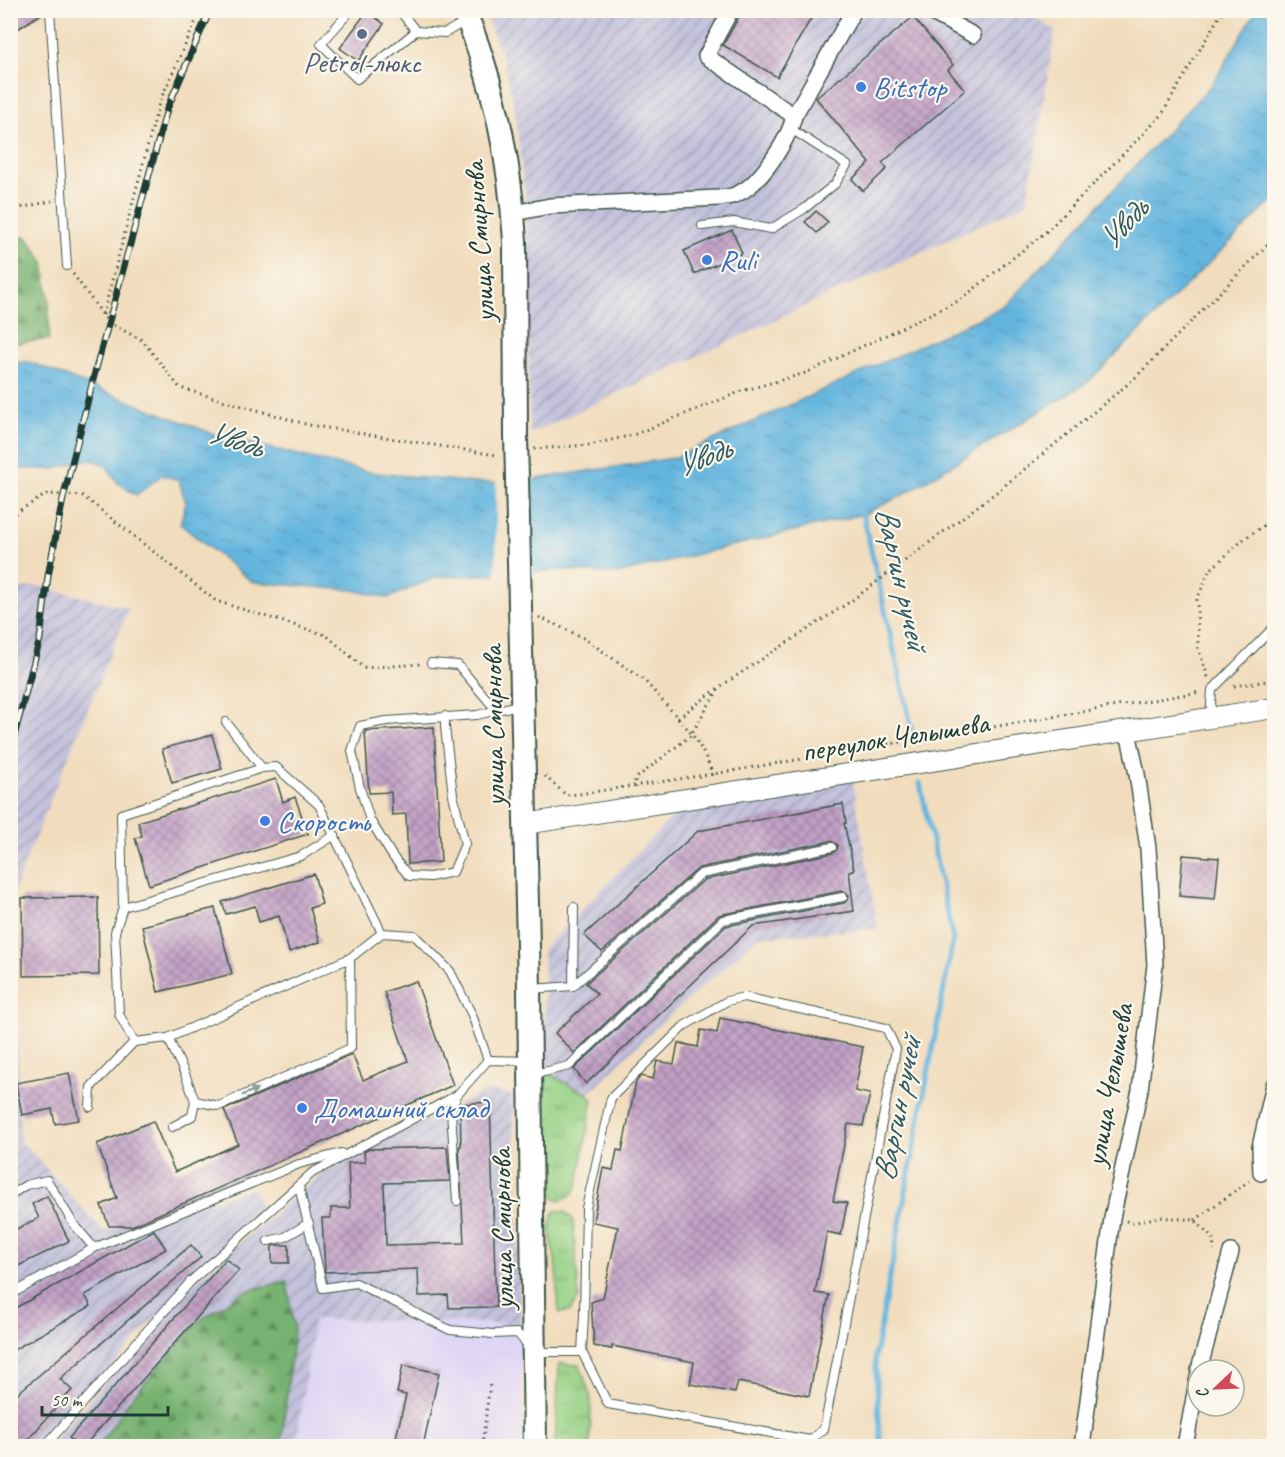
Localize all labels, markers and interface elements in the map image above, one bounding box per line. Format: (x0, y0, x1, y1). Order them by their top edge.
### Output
marker: Petrol-люкс (355, 27, 369, 41)
place label: Petrol-люкс (303, 43, 422, 81)
place label: Bitstop (873, 68, 948, 106)
marker: Bitstop (854, 80, 868, 94)
street label: улица Смирнова (454, 157, 504, 326)
water label: Уводь (1089, 187, 1159, 258)
place label: Ruli (719, 241, 760, 279)
marker: Ruli (700, 253, 714, 267)
water label: Уводь (202, 411, 271, 468)
water label: Уводь (670, 427, 739, 486)
water label: Варгин ручей (866, 503, 940, 660)
street label: улица Смирнова (473, 642, 513, 809)
street label: переулок Челышева (799, 703, 993, 771)
place label: Скорость (277, 802, 372, 840)
marker: Скорость (258, 814, 272, 828)
street label: улица Челышева (1076, 999, 1142, 1171)
water label: Варгин ручей (863, 1027, 932, 1184)
one-way arrow (241, 1088, 258, 1097)
place label: Домашний склад (314, 1089, 490, 1127)
marker: Домашний склад (295, 1101, 309, 1115)
street label: улица Смирнова (482, 1145, 522, 1312)
north arrow (1186, 1358, 1246, 1418)
scale bar (42, 1379, 168, 1417)
text: С (1192, 1384, 1214, 1401)
text: 50 m (51, 1389, 84, 1411)

